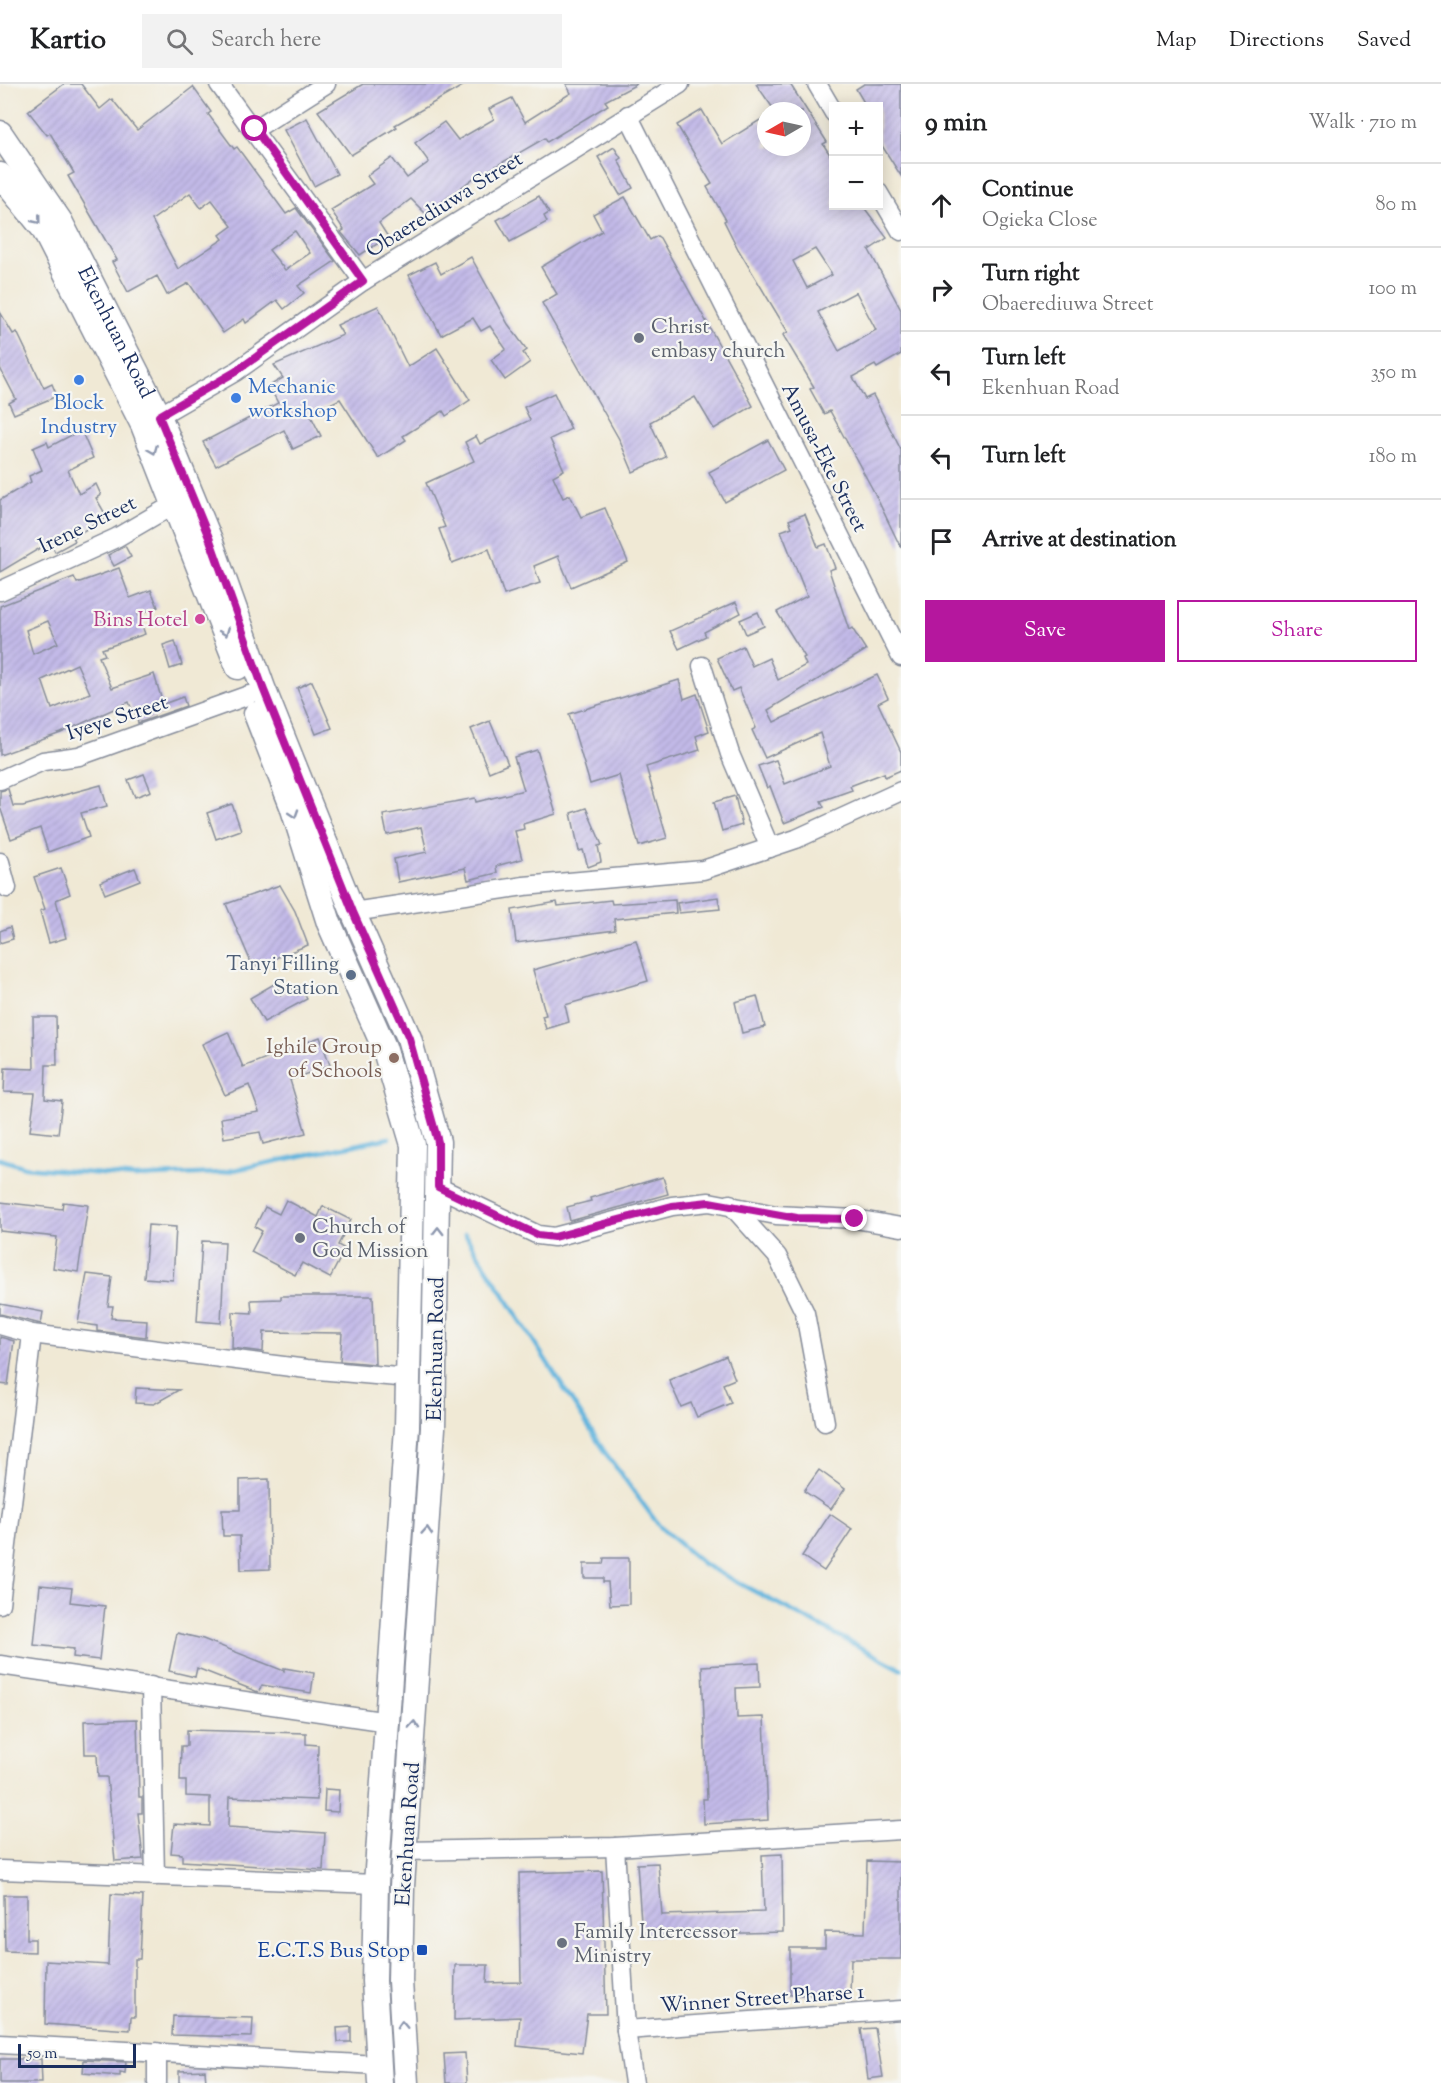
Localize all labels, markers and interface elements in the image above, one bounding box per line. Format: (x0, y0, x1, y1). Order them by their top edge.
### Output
search box (142, 14, 562, 68)
text: Kartio (30, 21, 106, 61)
icon: search (163, 25, 196, 58)
text: Search here (211, 25, 321, 57)
text: Map (1156, 26, 1196, 56)
text: Directions (1229, 26, 1324, 56)
text: Saved (1357, 26, 1411, 56)
north arrow (757, 102, 811, 156)
map controls (829, 102, 883, 210)
button: + (829, 102, 883, 156)
text: 9 min (925, 105, 987, 142)
text: Walk · 710 m (1309, 109, 1417, 138)
route start (241, 115, 267, 141)
street label: Obaerediuwa Street (361, 145, 529, 266)
button: − (829, 156, 883, 210)
text: Continue (982, 175, 1073, 207)
icon: ahead (925, 189, 958, 222)
text: 80 m (1376, 191, 1417, 220)
text: Ogieka Close (982, 207, 1098, 236)
one-way arrow (30, 213, 41, 224)
text: Turn right (982, 259, 1079, 291)
street label: Ekenhuan Road (69, 262, 161, 404)
icon: right (925, 273, 958, 306)
text: 100 m (1368, 275, 1417, 304)
text: Obaerediuwa Street (982, 291, 1154, 320)
place label: Christ embasy church (651, 313, 785, 367)
marker: Christ embasy church (632, 331, 646, 345)
text: Turn left (982, 343, 1065, 375)
icon: left (925, 357, 958, 390)
text: 350 m (1371, 359, 1417, 388)
marker: Block Industry (72, 373, 86, 387)
place label: Mechanic workshop (248, 373, 337, 427)
text: Ekenhuan Road (982, 375, 1119, 404)
street label: Amusa-Eke Street (773, 378, 874, 538)
place label: Block Industry (41, 389, 118, 443)
marker: Mechanic workshop (229, 391, 243, 405)
icon: left (925, 441, 958, 474)
text: Turn left (982, 441, 1065, 473)
text: 180 m (1369, 443, 1417, 472)
one-way arrow (146, 444, 158, 455)
street label: Irene Street (34, 489, 142, 562)
icon: arrive (925, 525, 958, 558)
text: Arrive at destination (982, 525, 1177, 557)
button: Save (925, 600, 1165, 662)
button: Share (1177, 600, 1417, 662)
place label: Bins Hotel (93, 606, 188, 636)
marker: Bins Hotel (193, 612, 207, 626)
one-way arrow (217, 626, 230, 637)
street label: Iyeye Street (63, 688, 172, 749)
one-way arrow (287, 808, 299, 819)
place label: Tanyi Filling Station (226, 950, 339, 1004)
marker: Tanyi Filling Station (344, 968, 358, 982)
place label: Ighile Group of Schools (266, 1033, 382, 1087)
marker: Ighile Group of Schools (387, 1051, 401, 1065)
route end (841, 1205, 867, 1231)
place label: Church of God Mission (312, 1213, 429, 1267)
one-way arrow (432, 1226, 444, 1235)
marker: Church of God Mission (293, 1231, 307, 1245)
street label: Ekenhuan Road (421, 1276, 453, 1421)
one-way arrow (421, 1526, 434, 1535)
one-way arrow (407, 1721, 420, 1730)
street label: Ekenhuan Road (389, 1761, 429, 1907)
place label: Family Intercessor Ministry (574, 1918, 738, 1972)
marker: Family Intercessor Ministry (555, 1936, 569, 1950)
place label: E.C.T.S Bus Stop (258, 1937, 410, 1967)
marker: E.C.T.S Bus Stop (415, 1943, 429, 1957)
street label: Winner Street Pharse 1 (659, 1978, 865, 2022)
one-way arrow (396, 2020, 409, 2029)
scale bar (18, 2041, 136, 2068)
text: 50 m (27, 2043, 58, 2066)

